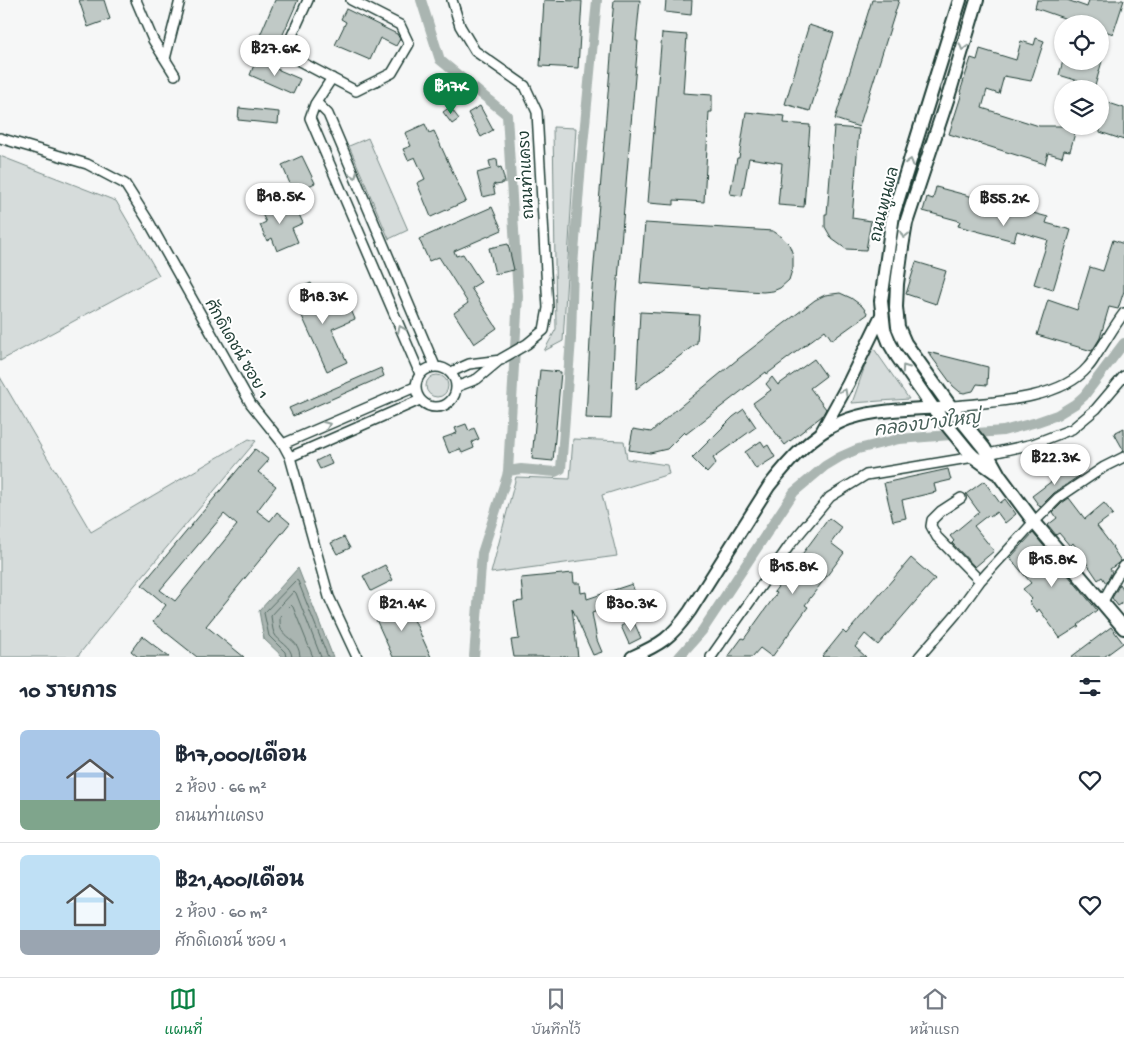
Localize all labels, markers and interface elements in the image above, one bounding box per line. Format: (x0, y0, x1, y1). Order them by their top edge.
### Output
map controls (1054, 15, 1109, 135)
button: locate (1054, 15, 1109, 70)
pin: ฿27.6K (234, 34, 316, 77)
text: ฿27.6K (251, 41, 299, 60)
one-way arrow (959, 42, 969, 50)
pin: ฿17K (421, 72, 481, 115)
text: ฿17K (434, 79, 468, 98)
button: layers (1054, 80, 1109, 135)
street label: ถนนท่าแครง (512, 130, 540, 220)
one-way arrow (904, 158, 914, 167)
street label: ถนนพูนผล (868, 165, 905, 244)
one-way arrow (347, 170, 358, 179)
pin: ฿18.5K (239, 182, 321, 225)
pin: ฿55.2K (963, 184, 1045, 227)
text: ฿18.5K (256, 189, 304, 208)
text: ฿55.2K (980, 191, 1028, 210)
one-way arrow (899, 231, 910, 239)
pin: ฿18.3K (282, 282, 364, 325)
text: ฿18.3K (299, 289, 347, 308)
street label: ศักดิเดชน์ ซอย 1 (199, 294, 275, 403)
one-way arrow (396, 325, 407, 334)
one-way arrow (902, 364, 911, 374)
one-way arrow (837, 389, 847, 398)
water label: คลองบางใหญ่ (873, 404, 985, 442)
one-way arrow (322, 420, 331, 431)
pin: ฿22.3K (1014, 444, 1096, 486)
text: ฿22.3K (1031, 450, 1079, 469)
pin: ฿15.8K (1011, 546, 1093, 588)
pin: ฿15.8K (752, 552, 834, 595)
text: ฿15.8K (1028, 552, 1076, 571)
text: ฿15.8K (769, 559, 817, 578)
pin: ฿21.4K (361, 590, 443, 632)
pin: ฿30.3K (590, 590, 672, 632)
text: ฿21.4K (379, 596, 425, 615)
text: ฿30.3K (606, 596, 656, 615)
icon: filters (1076, 673, 1104, 701)
text: 10 รายการ (20, 681, 117, 706)
text: ฿17,000/เดือน (175, 745, 307, 770)
icon: home (60, 750, 120, 810)
icon: heart (1076, 766, 1104, 794)
text: 2 ห้อง · 66 m² (175, 780, 267, 799)
text: ถนนท่าแครง (175, 809, 264, 828)
text: ฿21,400/เดือน (175, 870, 304, 895)
icon: home (60, 875, 120, 935)
icon: heart (1076, 891, 1104, 919)
text: 2 ห้อง · 60 m² (175, 905, 268, 924)
text: ศักดิเดชน์ ซอย 1 (175, 934, 286, 953)
tab: แผนที่ (165, 985, 202, 1040)
tab: บันทึกไว้ (531, 985, 581, 1040)
tab: หน้าแรก (910, 985, 959, 1040)

